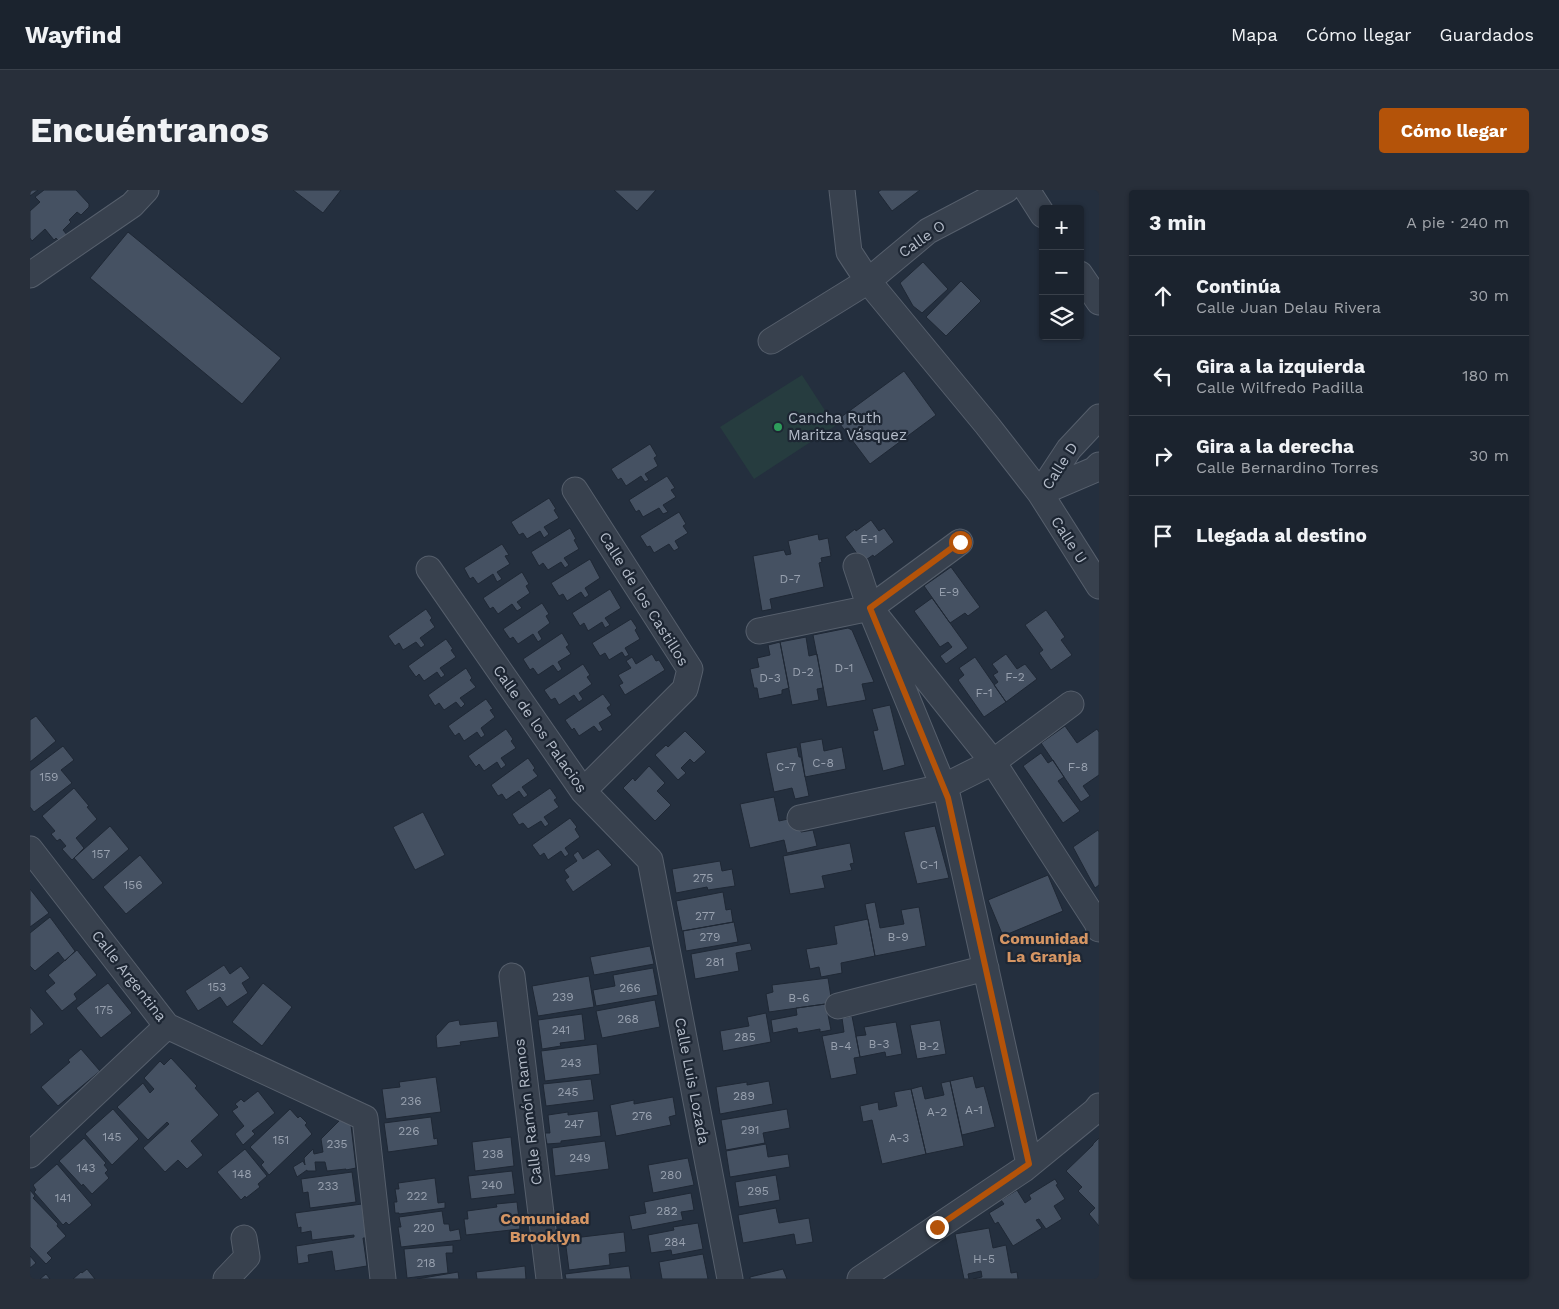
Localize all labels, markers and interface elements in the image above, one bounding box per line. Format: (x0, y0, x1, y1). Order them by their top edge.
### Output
text: Wayfind (25, 21, 121, 49)
text: Mapa (1231, 24, 1278, 45)
text: Cómo llegar (1306, 24, 1412, 45)
text: Guardados (1440, 24, 1534, 45)
button: Cómo llegar (1379, 108, 1529, 153)
text: Encuéntranos (30, 109, 269, 151)
map controls (1039, 205, 1084, 340)
button: + (1039, 205, 1084, 250)
text: 3 min (1149, 210, 1206, 235)
text: A pie · 240 m (1406, 213, 1509, 232)
street label: Calle O (895, 216, 949, 262)
button: − (1039, 250, 1084, 295)
text: Continúa (1196, 275, 1280, 298)
icon: ahead (1149, 282, 1177, 310)
text: 30 m (1469, 286, 1509, 305)
button: layers (1039, 295, 1084, 340)
text: Calle Juan Delau Rivera (1196, 298, 1381, 317)
text: Gira a la izquierda (1196, 355, 1365, 378)
icon: left (1149, 362, 1177, 390)
text: 180 m (1462, 366, 1509, 385)
text: Calle Wilfredo Padilla (1196, 378, 1364, 397)
place label: Cancha Ruth Maritza Vásquez (788, 409, 907, 444)
marker: Cancha Ruth Maritza Vásquez (772, 421, 784, 433)
text: Gira a la derecha (1196, 435, 1354, 458)
street label: Calle D (1038, 439, 1082, 493)
icon: right (1149, 442, 1177, 470)
text: 30 m (1469, 446, 1509, 465)
text: Calle Bernardino Torres (1196, 458, 1379, 477)
street label: Calle U (1047, 513, 1091, 567)
icon: arrive (1149, 522, 1177, 550)
text: Llegada al destino (1196, 524, 1367, 547)
street label: Calle de los Castillos (595, 529, 693, 669)
route start (949, 531, 972, 554)
house number: E-1 (860, 532, 878, 546)
house number: D-7 (780, 572, 801, 586)
house number: E-9 (939, 585, 959, 599)
house number: D-1 (835, 661, 853, 675)
street label: Calle de los Palacios (489, 662, 591, 796)
house number: D-2 (792, 665, 814, 679)
house number: F-2 (1005, 670, 1025, 684)
house number: D-3 (759, 671, 781, 685)
house number: F-1 (975, 686, 993, 700)
house number: C-8 (812, 756, 834, 770)
house number: C-7 (776, 760, 796, 774)
house number: F-8 (1068, 760, 1088, 774)
house number: 159 (39, 770, 59, 784)
house number: 157 (92, 847, 110, 861)
house number: C-1 (920, 858, 938, 872)
house number: 275 (693, 871, 713, 885)
house number: 156 (124, 878, 142, 892)
house number: 277 (695, 909, 715, 923)
street label: Calle Argentina (88, 927, 170, 1026)
district label: Comunidad La Granja (999, 929, 1089, 966)
house number: 279 (700, 930, 720, 944)
house number: B-9 (887, 930, 909, 944)
house number: 281 (705, 955, 725, 969)
house number: 153 (208, 980, 226, 994)
house number: 266 (619, 981, 641, 995)
house number: 239 (552, 990, 574, 1004)
house number: B-6 (788, 991, 810, 1005)
house number: 175 (95, 1003, 113, 1017)
house number: 268 (617, 1012, 639, 1026)
street label: Calle Luis Lozada (671, 1016, 713, 1146)
house number: 241 (552, 1023, 570, 1037)
house number: 285 (734, 1030, 756, 1044)
house number: B-3 (869, 1037, 889, 1051)
street label: Calle Ramón Ramos (510, 1038, 546, 1186)
house number: B-4 (830, 1039, 852, 1053)
house number: B-2 (919, 1039, 939, 1053)
house number: 243 (561, 1056, 581, 1070)
house number: 245 (558, 1085, 578, 1099)
house number: 289 (733, 1089, 755, 1103)
house number: 236 (400, 1094, 422, 1108)
house number: A-1 (965, 1103, 983, 1117)
house number: A-2 (927, 1105, 947, 1119)
house number: 276 (632, 1109, 652, 1123)
house number: 247 (564, 1117, 584, 1131)
house number: 291 (740, 1123, 760, 1137)
house number: 226 (398, 1124, 420, 1138)
house number: 145 (103, 1130, 122, 1144)
house number: A-3 (889, 1131, 909, 1145)
house number: 151 (273, 1133, 289, 1147)
house number: 235 (327, 1137, 347, 1151)
house number: 238 (482, 1147, 504, 1161)
house number: 249 (569, 1151, 591, 1165)
house number: 143 (76, 1161, 96, 1175)
house number: 148 (232, 1167, 252, 1181)
house number: 280 (660, 1168, 682, 1182)
house number: 240 (481, 1178, 503, 1192)
house number: 233 (318, 1179, 339, 1193)
house number: 295 (747, 1184, 769, 1198)
house number: 222 (407, 1189, 428, 1203)
house number: 141 (55, 1191, 71, 1205)
house number: 282 (656, 1204, 678, 1218)
district label: Comunidad Brooklyn (500, 1209, 590, 1246)
route end (926, 1216, 949, 1239)
house number: 220 (413, 1221, 435, 1235)
house number: 284 (664, 1235, 686, 1249)
house number: H-5 (973, 1252, 995, 1266)
house number: 218 (416, 1256, 436, 1270)

